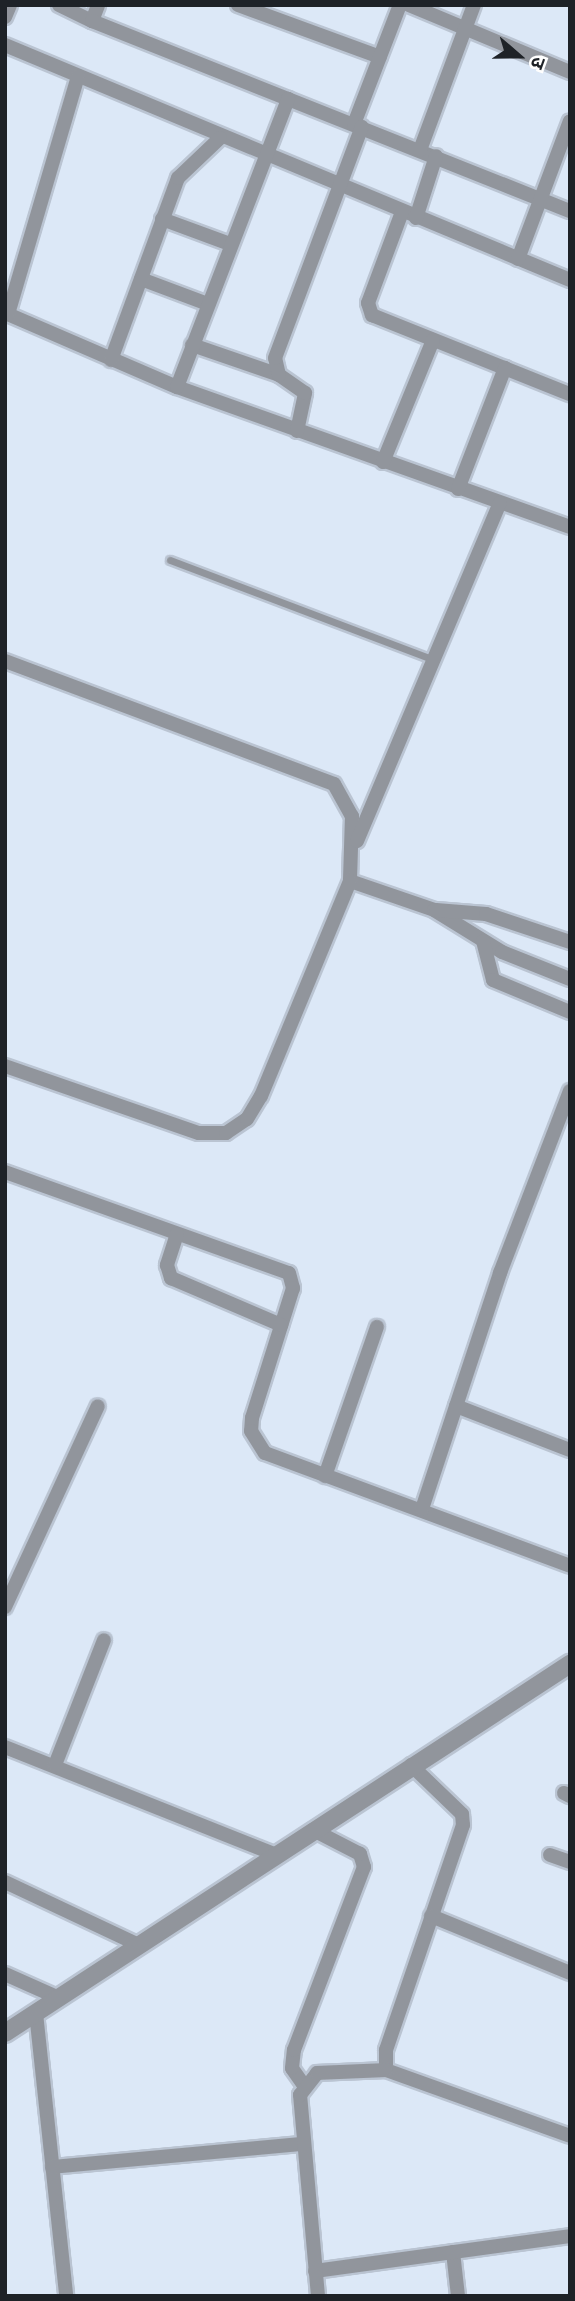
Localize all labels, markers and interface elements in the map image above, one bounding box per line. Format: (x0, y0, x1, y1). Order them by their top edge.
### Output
north arrow (484, 21, 554, 91)
text: उ (526, 54, 552, 73)

